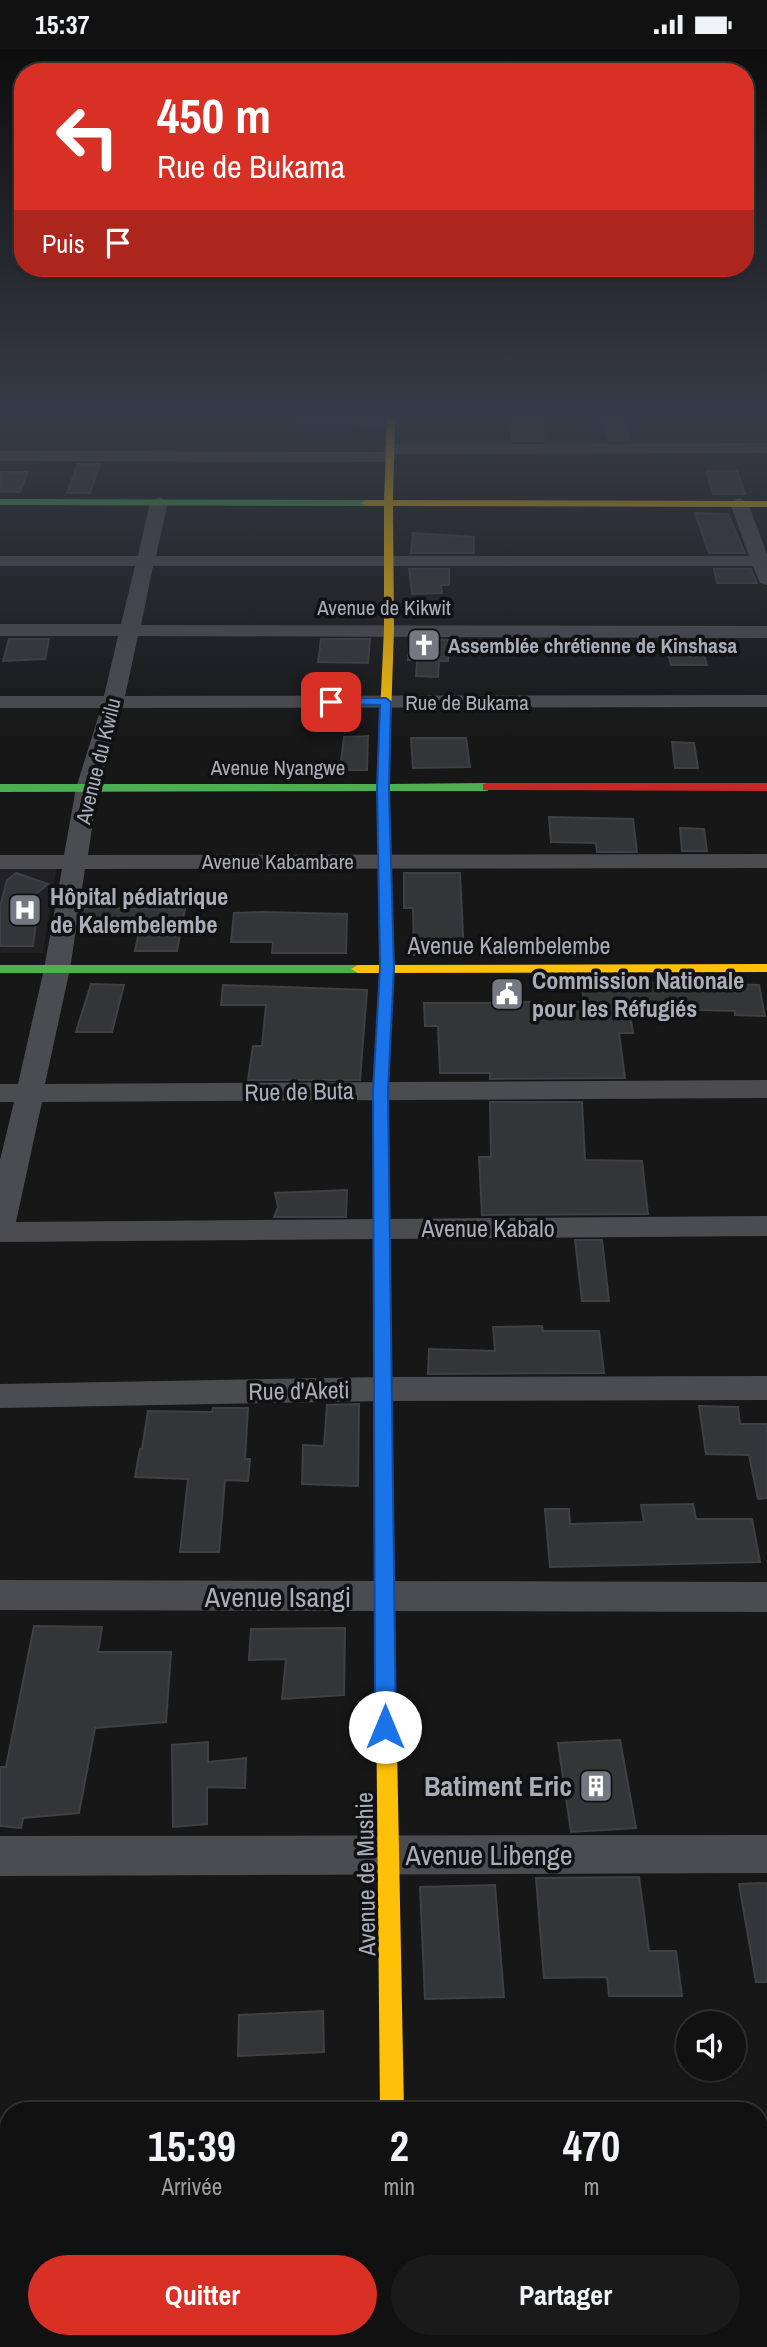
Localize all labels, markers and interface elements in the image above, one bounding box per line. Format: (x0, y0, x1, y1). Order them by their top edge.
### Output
text: 15:37 (35, 7, 90, 42)
text: 450 m (157, 82, 271, 148)
icon: left (42, 91, 133, 182)
text: Rue de Bukama (157, 145, 345, 188)
icon: arrive (99, 224, 137, 262)
text: Puis (42, 226, 85, 261)
street label: Avenue de Kikwit (316, 593, 451, 622)
church icon: Assemblée chrétienne de Kinshasa (405, 626, 443, 664)
place label: Assemblée chrétienne de Kinshasa (448, 631, 737, 660)
pin (301, 672, 361, 732)
icon: arrive (312, 683, 350, 721)
street label: Rue de Bukama (405, 688, 529, 717)
street label: Avenue du Kwilu (68, 695, 128, 828)
street label: Avenue Nyangwe (210, 753, 345, 782)
street label: Avenue Kabambare (201, 847, 354, 876)
place label: Hôpital pédiatrique de Kalembelembe (50, 880, 228, 940)
hospital icon: Hôpital pédiatrique de Kalembelembe (6, 891, 44, 929)
street label: Avenue Kalembelembe (406, 929, 611, 961)
place label: Commission Nationale pour les Réfugiés (532, 964, 744, 1024)
public building icon: Commission Nationale pour les Réfugiés (488, 975, 526, 1013)
street label: Rue de Buta (244, 1074, 354, 1108)
street label: Avenue Kabalo (420, 1212, 555, 1244)
street label: Rue d'Aketi (248, 1373, 350, 1407)
street label: Avenue Isangi (204, 1578, 351, 1616)
position arrow (348, 1690, 422, 1764)
place label: Batiment Eric (424, 1767, 572, 1805)
building icon: Batiment Eric (577, 1767, 615, 1805)
street label: Avenue de Mushie (348, 1792, 382, 1957)
street label: Avenue Libenge (405, 1836, 572, 1874)
map controls (676, 2011, 746, 2081)
button: sound (676, 2011, 746, 2081)
text: 15:39 (148, 2118, 236, 2174)
text: 2 (390, 2118, 409, 2174)
text: 470 (563, 2118, 620, 2174)
text: Arrivée (161, 2171, 222, 2202)
text: min (384, 2171, 415, 2202)
text: m (584, 2171, 599, 2202)
button: Quitter (28, 2255, 377, 2335)
button: Partager (391, 2255, 740, 2335)

